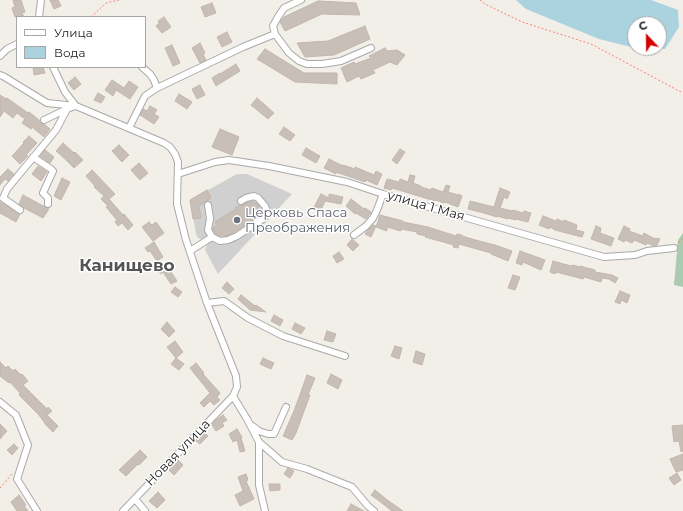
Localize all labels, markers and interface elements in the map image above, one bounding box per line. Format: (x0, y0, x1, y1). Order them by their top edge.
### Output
legend (16, 16, 146, 68)
north arrow (627, 16, 667, 56)
text: С (637, 18, 649, 34)
text: Улица (54, 25, 93, 40)
text: Вода (54, 45, 85, 60)
street label: улица 1 Мая (385, 187, 467, 225)
place label: Церковь Спаса Преображения (245, 205, 350, 236)
marker: Церковь Спаса Преображения (232, 215, 242, 225)
district label: Канищево (79, 256, 175, 276)
street label: Новая улица (142, 417, 214, 489)

